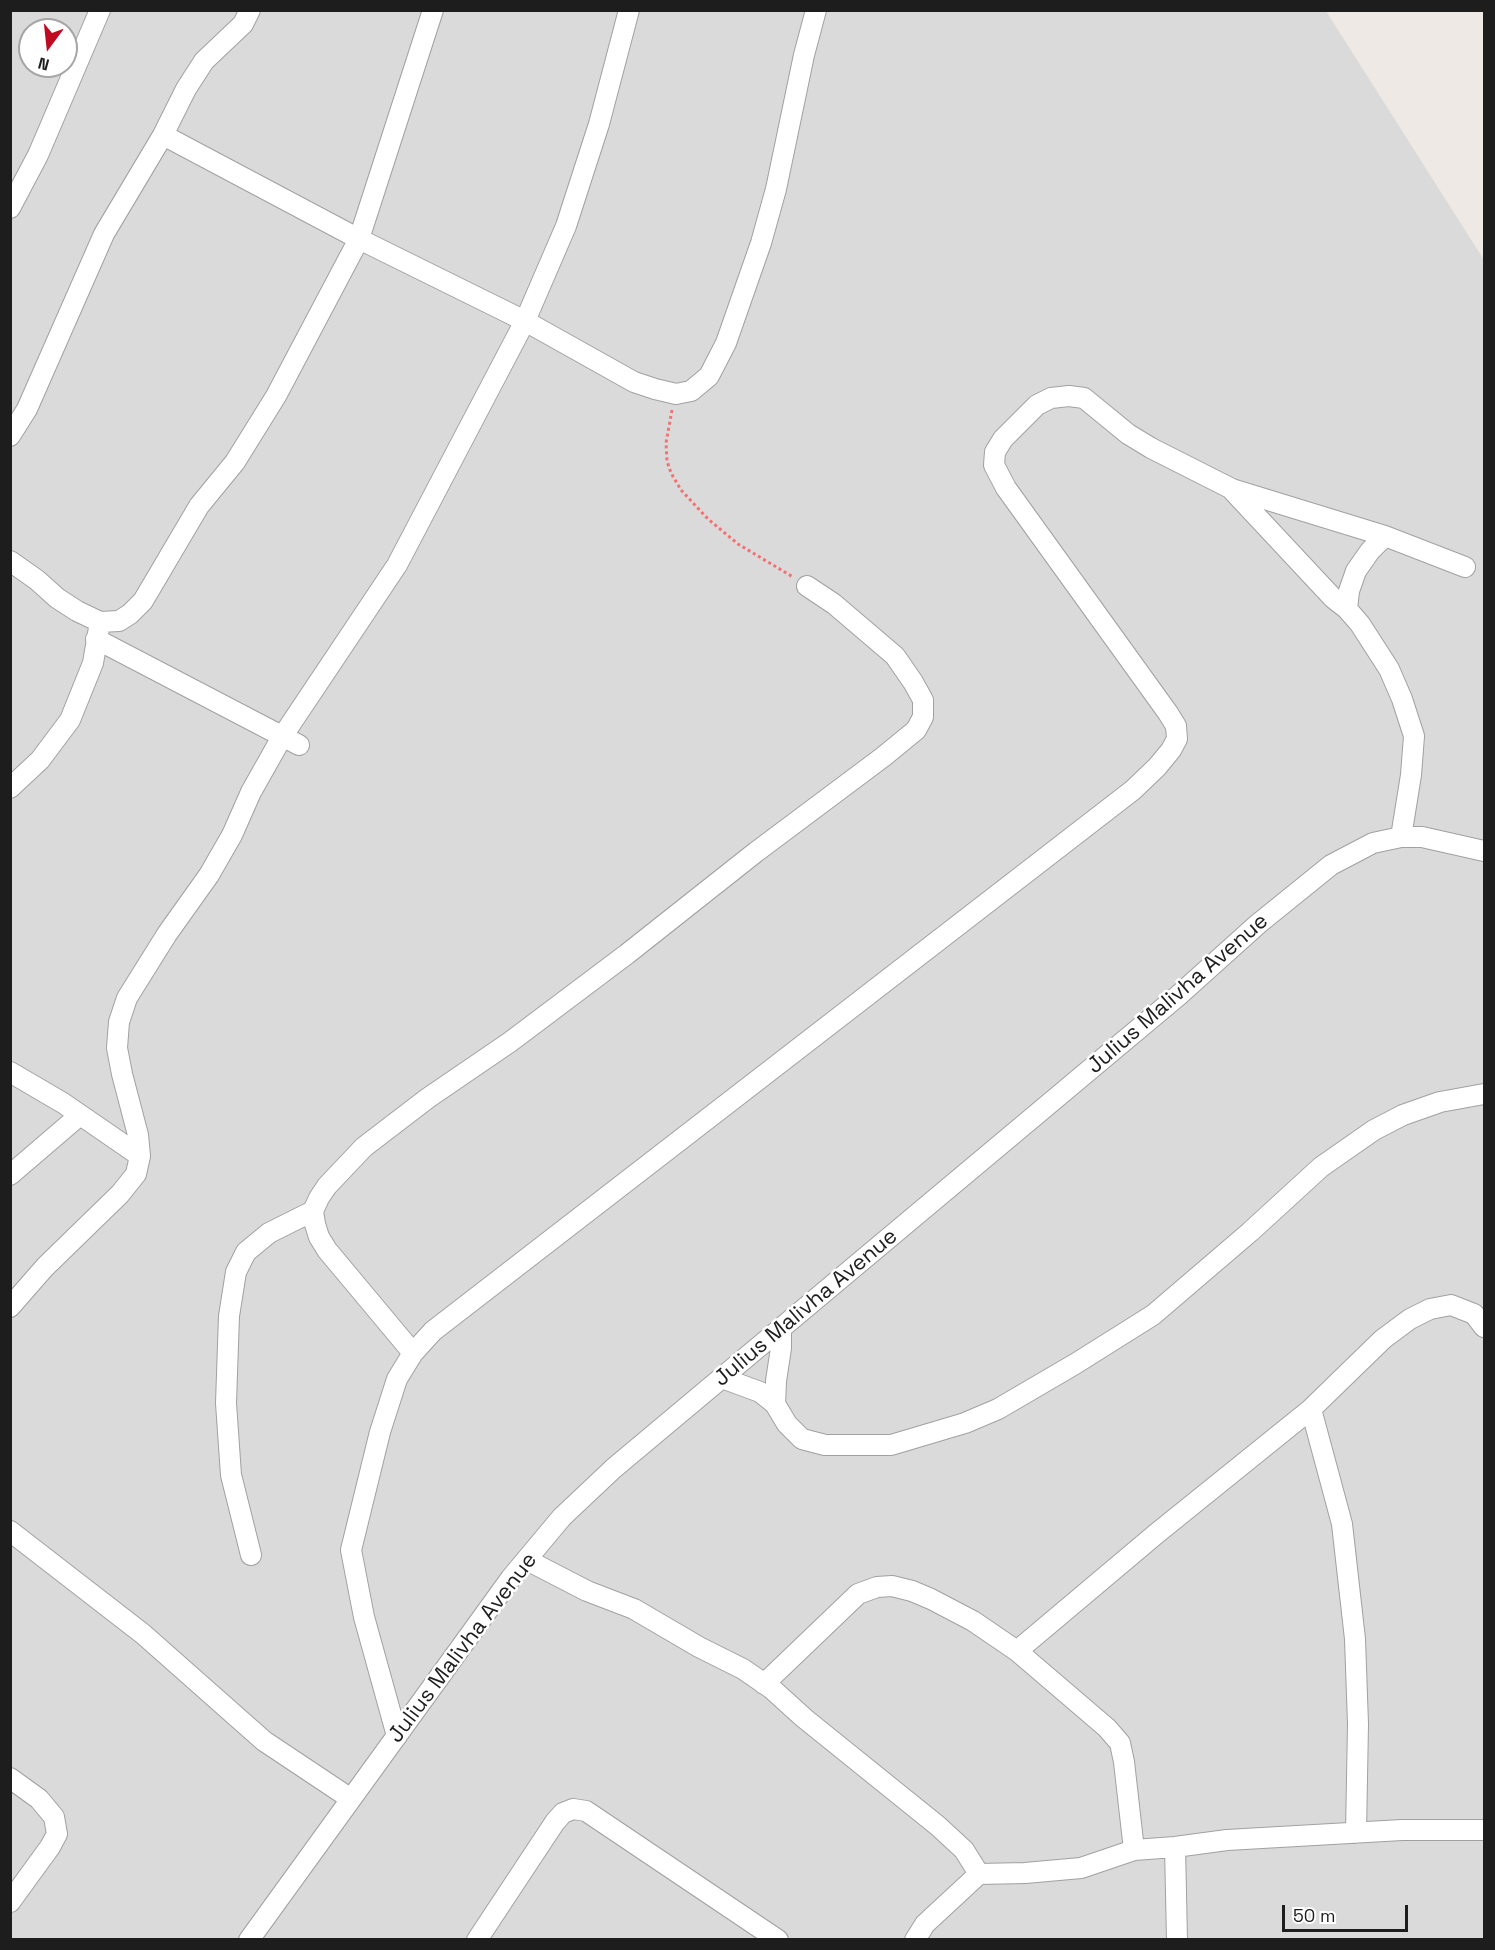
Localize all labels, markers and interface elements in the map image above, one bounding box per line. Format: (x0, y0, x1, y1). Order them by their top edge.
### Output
north arrow (18, 18, 78, 78)
text: N (36, 52, 52, 75)
street label: Julius Malivha Avenue (1082, 908, 1274, 1080)
street label: Julius Malivha Avenue (709, 1224, 903, 1392)
street label: Julius Malivha Avenue (383, 1548, 543, 1748)
scale bar (1285, 1893, 1411, 1931)
text: 50 m (1293, 1904, 1335, 1927)

